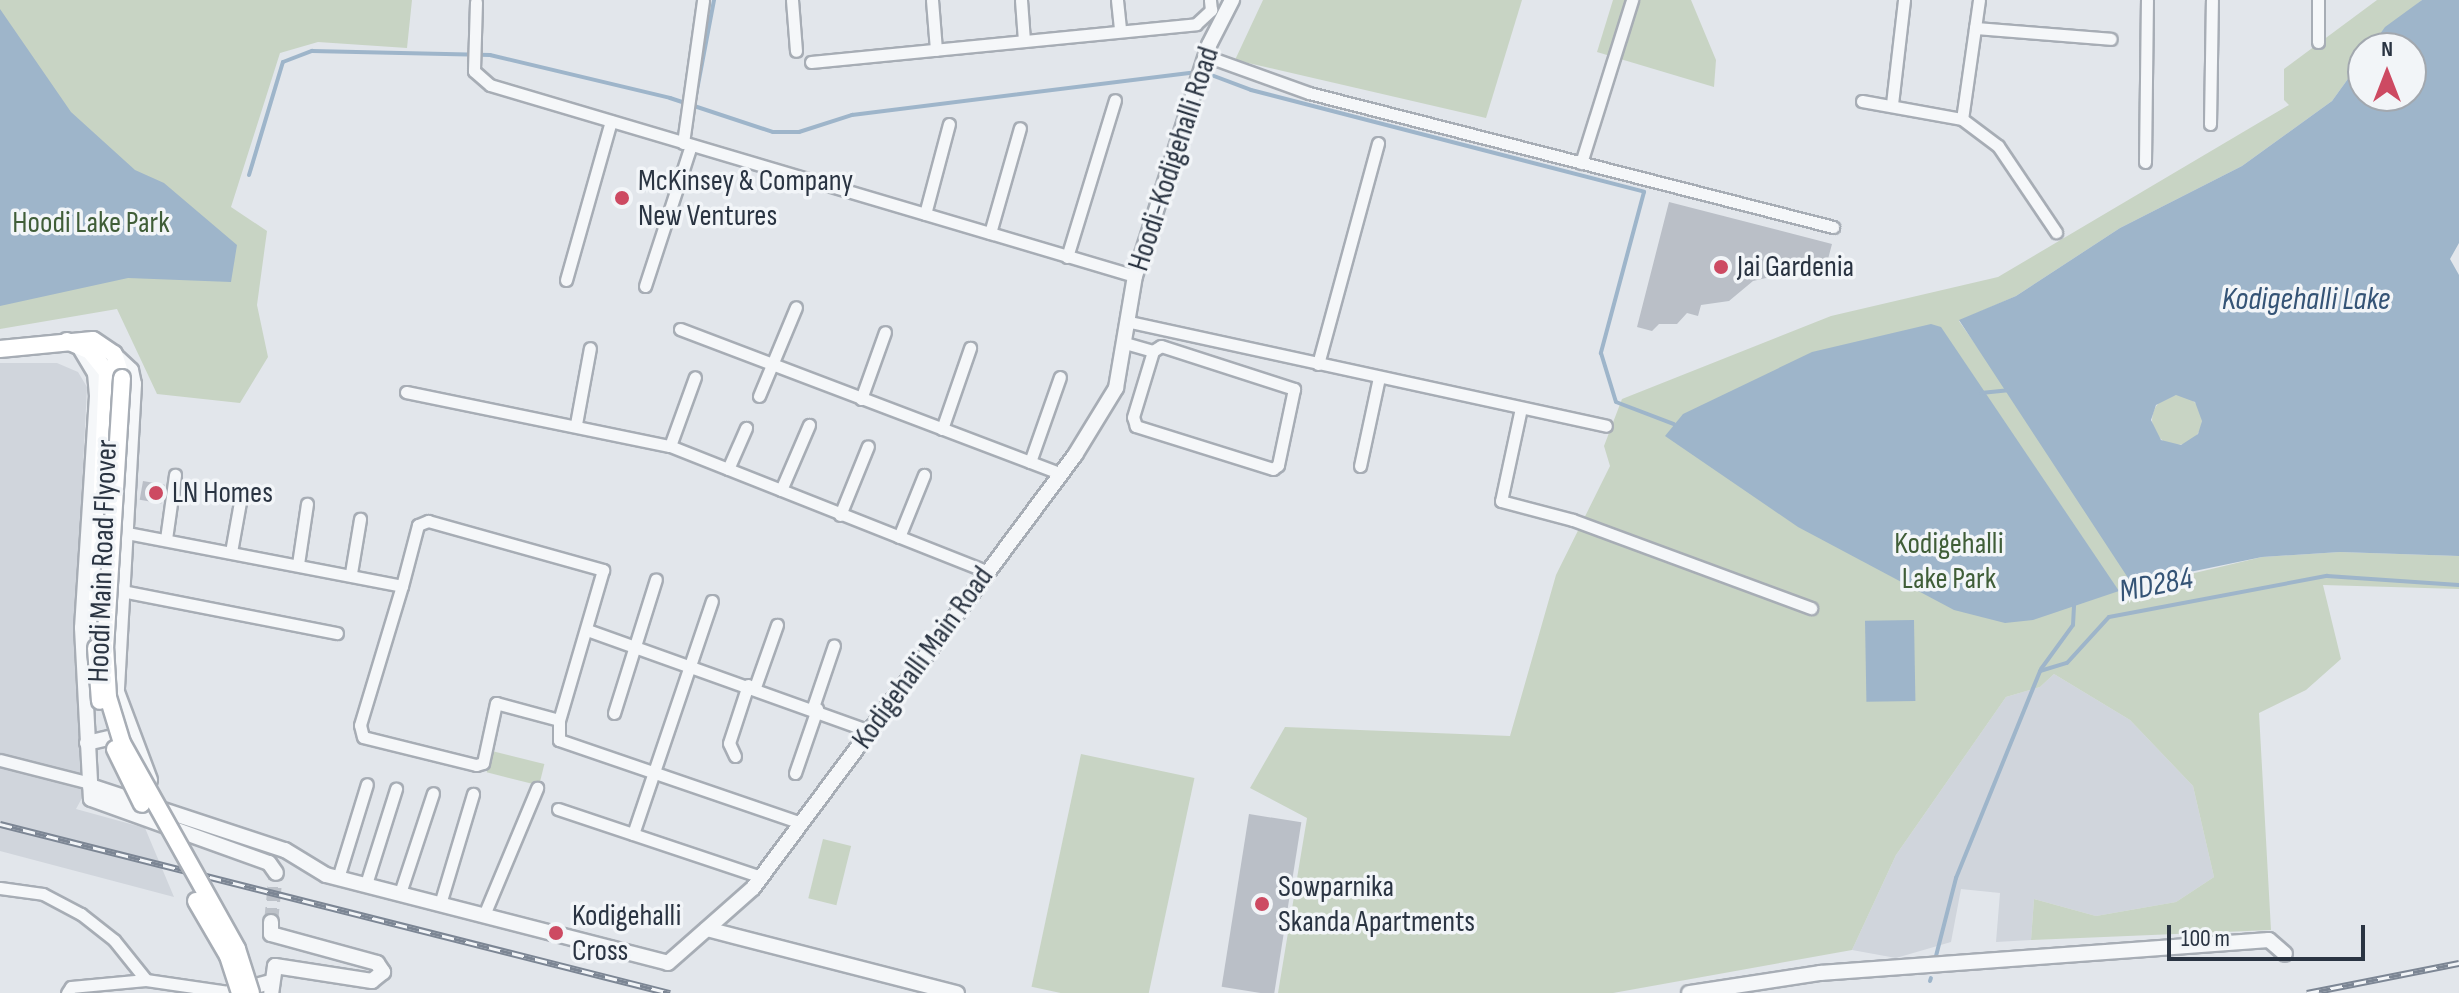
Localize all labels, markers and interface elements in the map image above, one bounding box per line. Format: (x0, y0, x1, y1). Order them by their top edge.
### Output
north arrow (2347, 32, 2427, 112)
text: N (2381, 36, 2393, 63)
street label: Hoodi-Kodigehalli Road (1121, 43, 1227, 275)
place label: McKinsey & Company New Ventures (638, 163, 853, 234)
marker: McKinsey & Company New Ventures (613, 189, 631, 207)
park label: Hoodi Lake Park (12, 205, 170, 241)
place label: Jai Gardenia (1737, 249, 1854, 285)
marker: Jai Gardenia (1712, 258, 1730, 276)
water label: Kodigehalli Lake (2222, 281, 2390, 319)
street label: Hoodi Main Road Flyover (81, 439, 125, 683)
place label: LN Homes (172, 475, 273, 511)
marker: LN Homes (147, 484, 165, 502)
park label: Kodigehalli Lake Park (1894, 526, 2004, 596)
street label: Kodigehalli Main Road (845, 560, 1001, 756)
water label: MD284 (2116, 560, 2196, 612)
place label: Sowparnika Skanda Apartments (1278, 869, 1475, 940)
marker: Sowparnika Skanda Apartments (1253, 895, 1271, 913)
place label: Kodigehalli Cross (572, 898, 681, 968)
scale bar (2171, 909, 2369, 959)
marker: Kodigehalli Cross (547, 924, 565, 942)
text: 100 m (2181, 924, 2230, 953)

